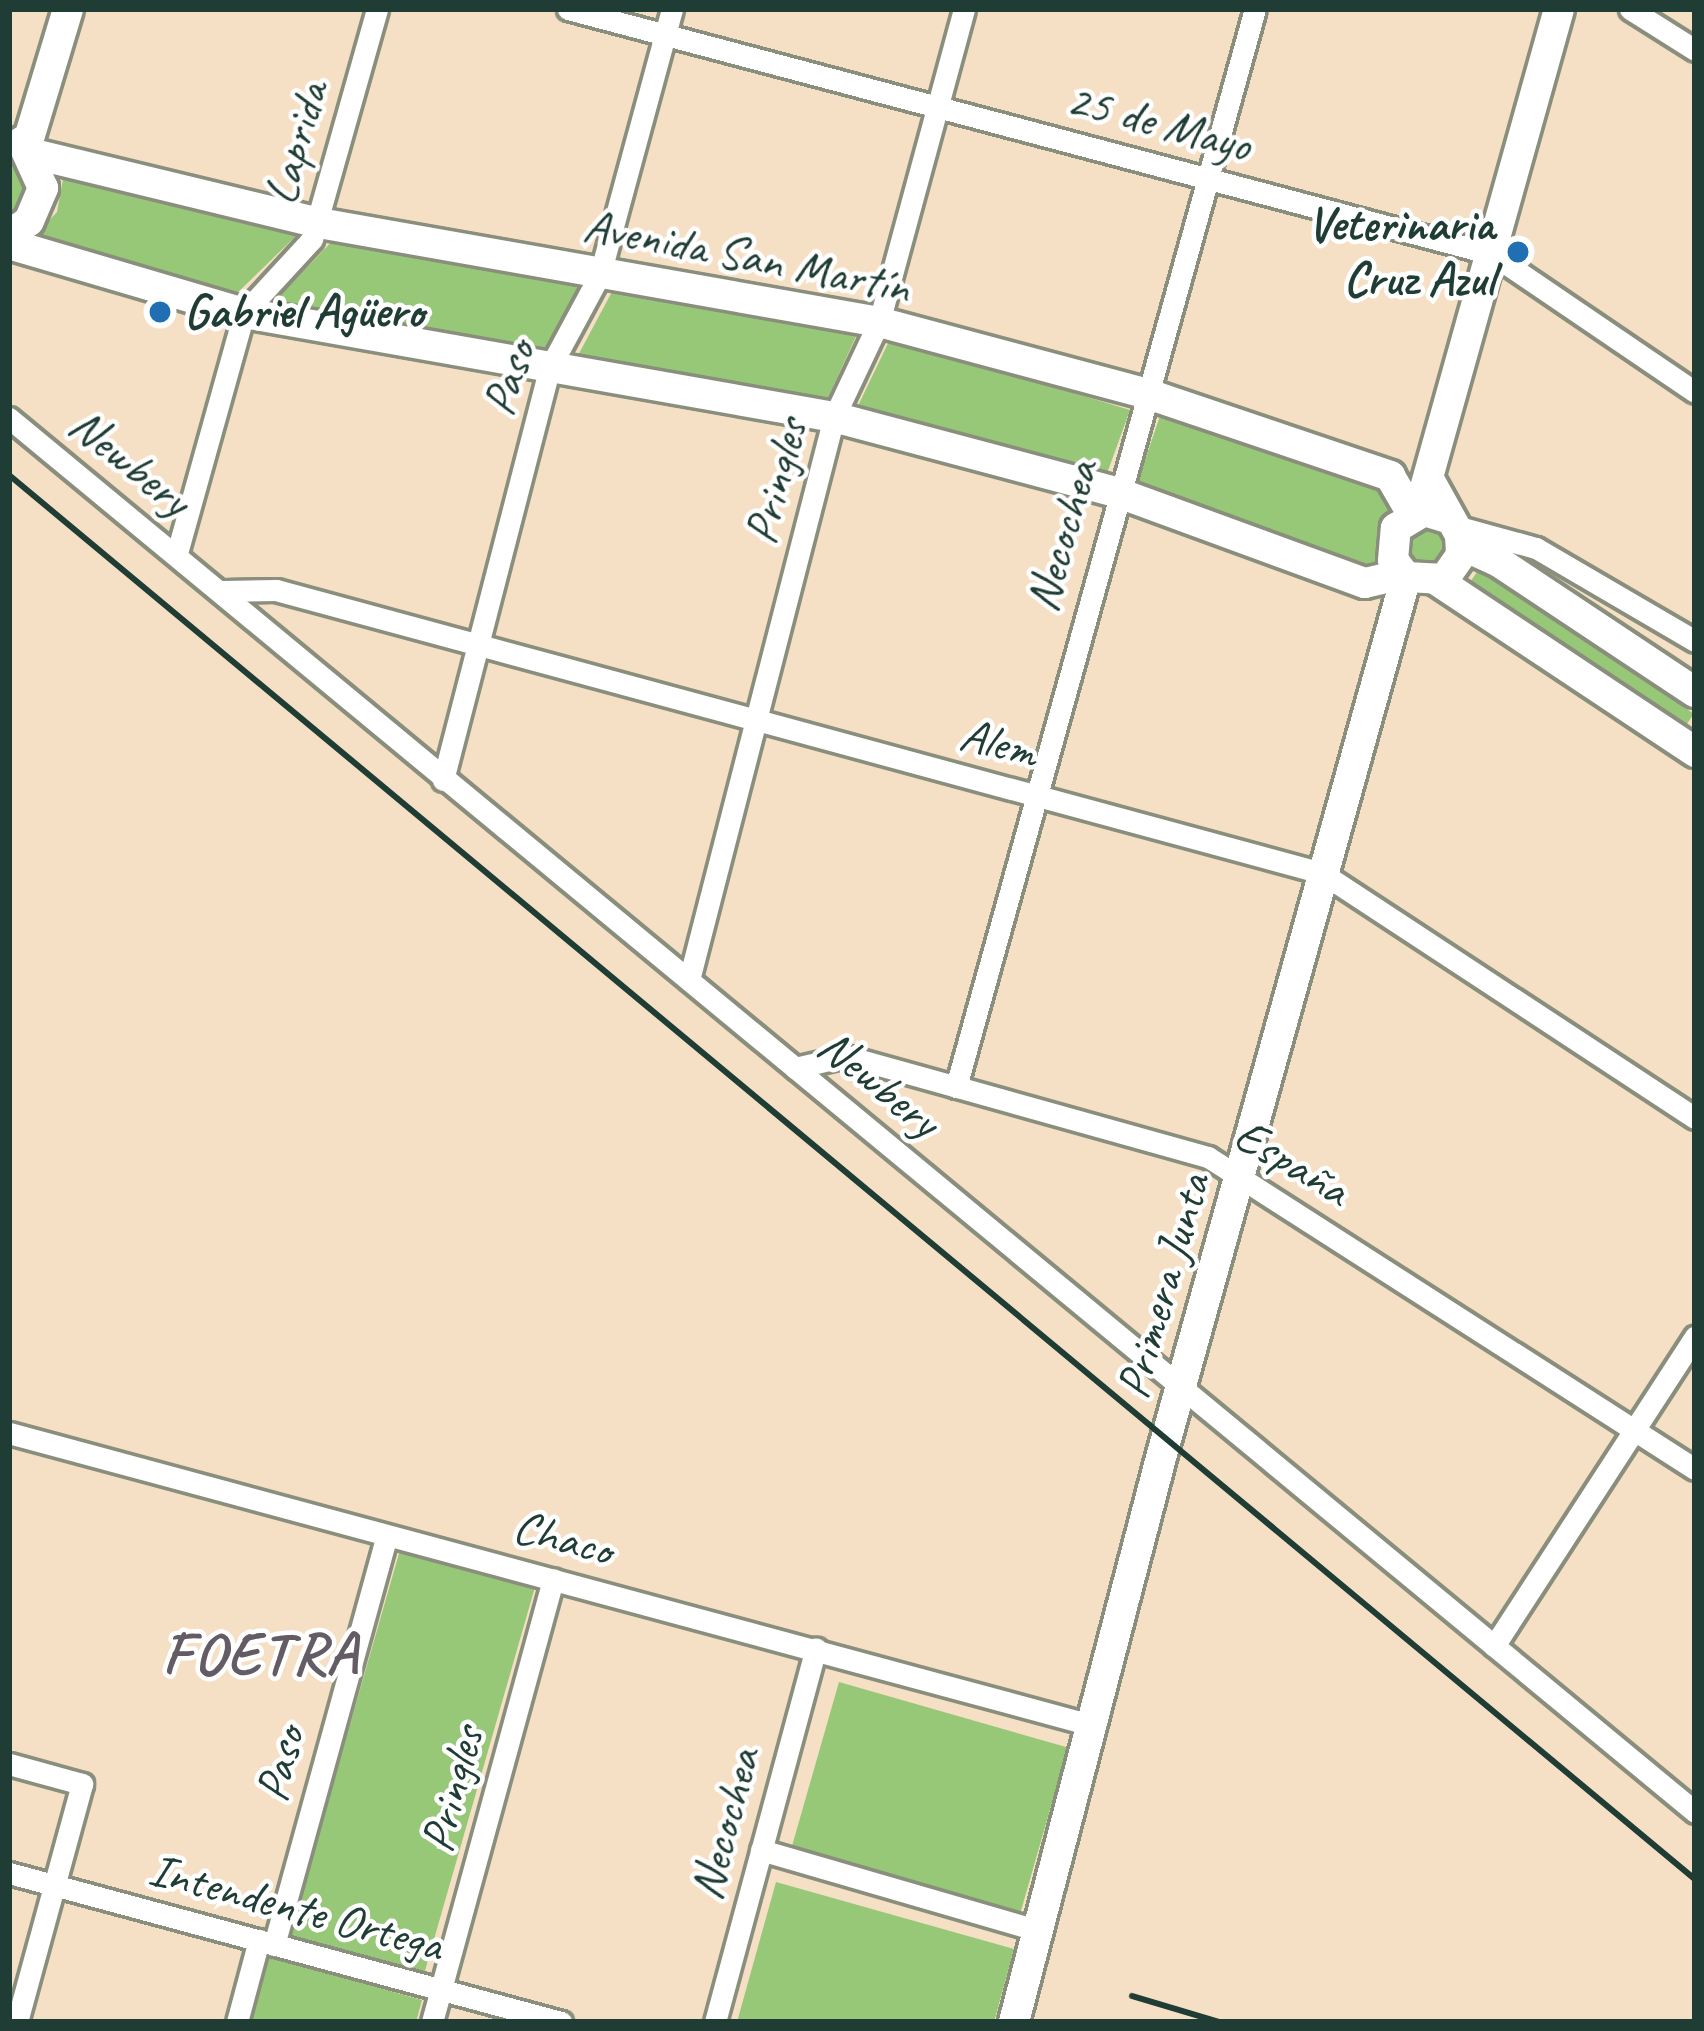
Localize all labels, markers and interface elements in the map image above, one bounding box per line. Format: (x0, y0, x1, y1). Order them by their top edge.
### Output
street label: 25 de Mayo (1060, 70, 1258, 174)
street label: Laprida (251, 75, 341, 211)
place label: Veterinaria Cruz Azul (1307, 195, 1494, 308)
street label: Avenida San Martín (578, 196, 916, 316)
marker: Veterinaria Cruz Azul (1505, 239, 1531, 265)
place label: Gabriel Agüero (184, 283, 424, 341)
marker: Gabriel Agüero (147, 299, 173, 325)
street label: Paso (470, 333, 548, 423)
street label: Newbery (58, 396, 202, 528)
street label: Pringles (732, 412, 820, 550)
street label: Necochea (1013, 454, 1111, 618)
street label: Alem (954, 705, 1044, 781)
street label: Newbery (807, 1017, 951, 1149)
street label: España (1224, 1106, 1360, 1218)
street label: Primera Junta (1104, 1167, 1222, 1405)
street label: Chaco (507, 1497, 619, 1579)
district label: FOETRA (162, 1617, 360, 1689)
street label: Paso (243, 1720, 317, 1808)
street label: Pringles (408, 1720, 496, 1858)
street label: Necochea (677, 1742, 773, 1906)
street label: Intendente Ortega (143, 1840, 449, 1974)

